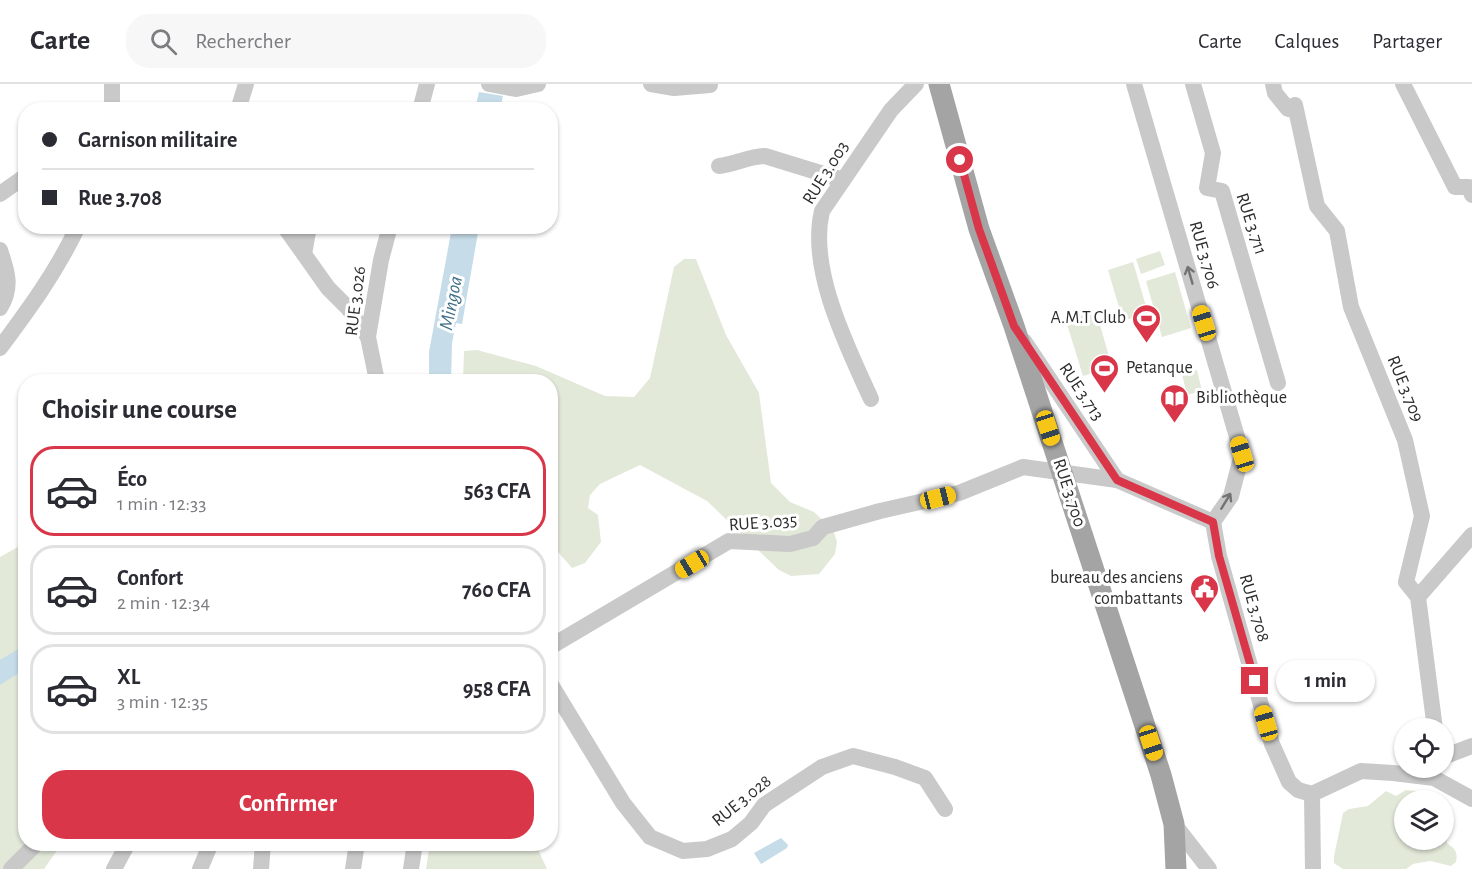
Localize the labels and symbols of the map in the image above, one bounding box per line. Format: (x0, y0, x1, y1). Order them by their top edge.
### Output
street label: RUE 3.003 (800, 138, 852, 208)
route start (946, 146, 973, 173)
street label: RUE 3.711 (1233, 191, 1269, 257)
street label: RUE 3.706 (1186, 219, 1222, 291)
street label: RUE 3.026 (343, 265, 369, 337)
one-way arrow (1183, 266, 1195, 285)
water label: Mingoa (436, 274, 466, 332)
sports icon: A.M.T Club (1131, 302, 1163, 344)
car (1190, 303, 1218, 343)
place label: A.M.T Club (1051, 309, 1126, 327)
sports icon: Petanque (1089, 352, 1121, 394)
street label: RUE 3.709 (1384, 353, 1426, 425)
place label: Petanque (1126, 359, 1193, 377)
street label: RUE 3.713 (1055, 360, 1107, 424)
library icon: Bibliothèque (1159, 382, 1191, 424)
place label: Bibliothèque (1196, 389, 1287, 407)
car (1034, 408, 1062, 448)
car (1228, 434, 1256, 474)
street label: RUE 3.700 (1050, 457, 1088, 529)
car (918, 485, 958, 511)
one-way arrow (1220, 493, 1233, 510)
street label: RUE 3.035 (728, 512, 798, 534)
car (672, 547, 712, 581)
place label: bureau des anciens combattants (1050, 569, 1183, 608)
public building icon: bureau des anciens combattants (1188, 572, 1220, 614)
street label: RUE 3.708 (1236, 572, 1272, 644)
callout: 1 min (1276, 660, 1375, 702)
route end (1241, 667, 1268, 694)
car (1252, 703, 1280, 743)
car (1137, 723, 1165, 763)
street label: RUE 3.028 (709, 772, 775, 830)

